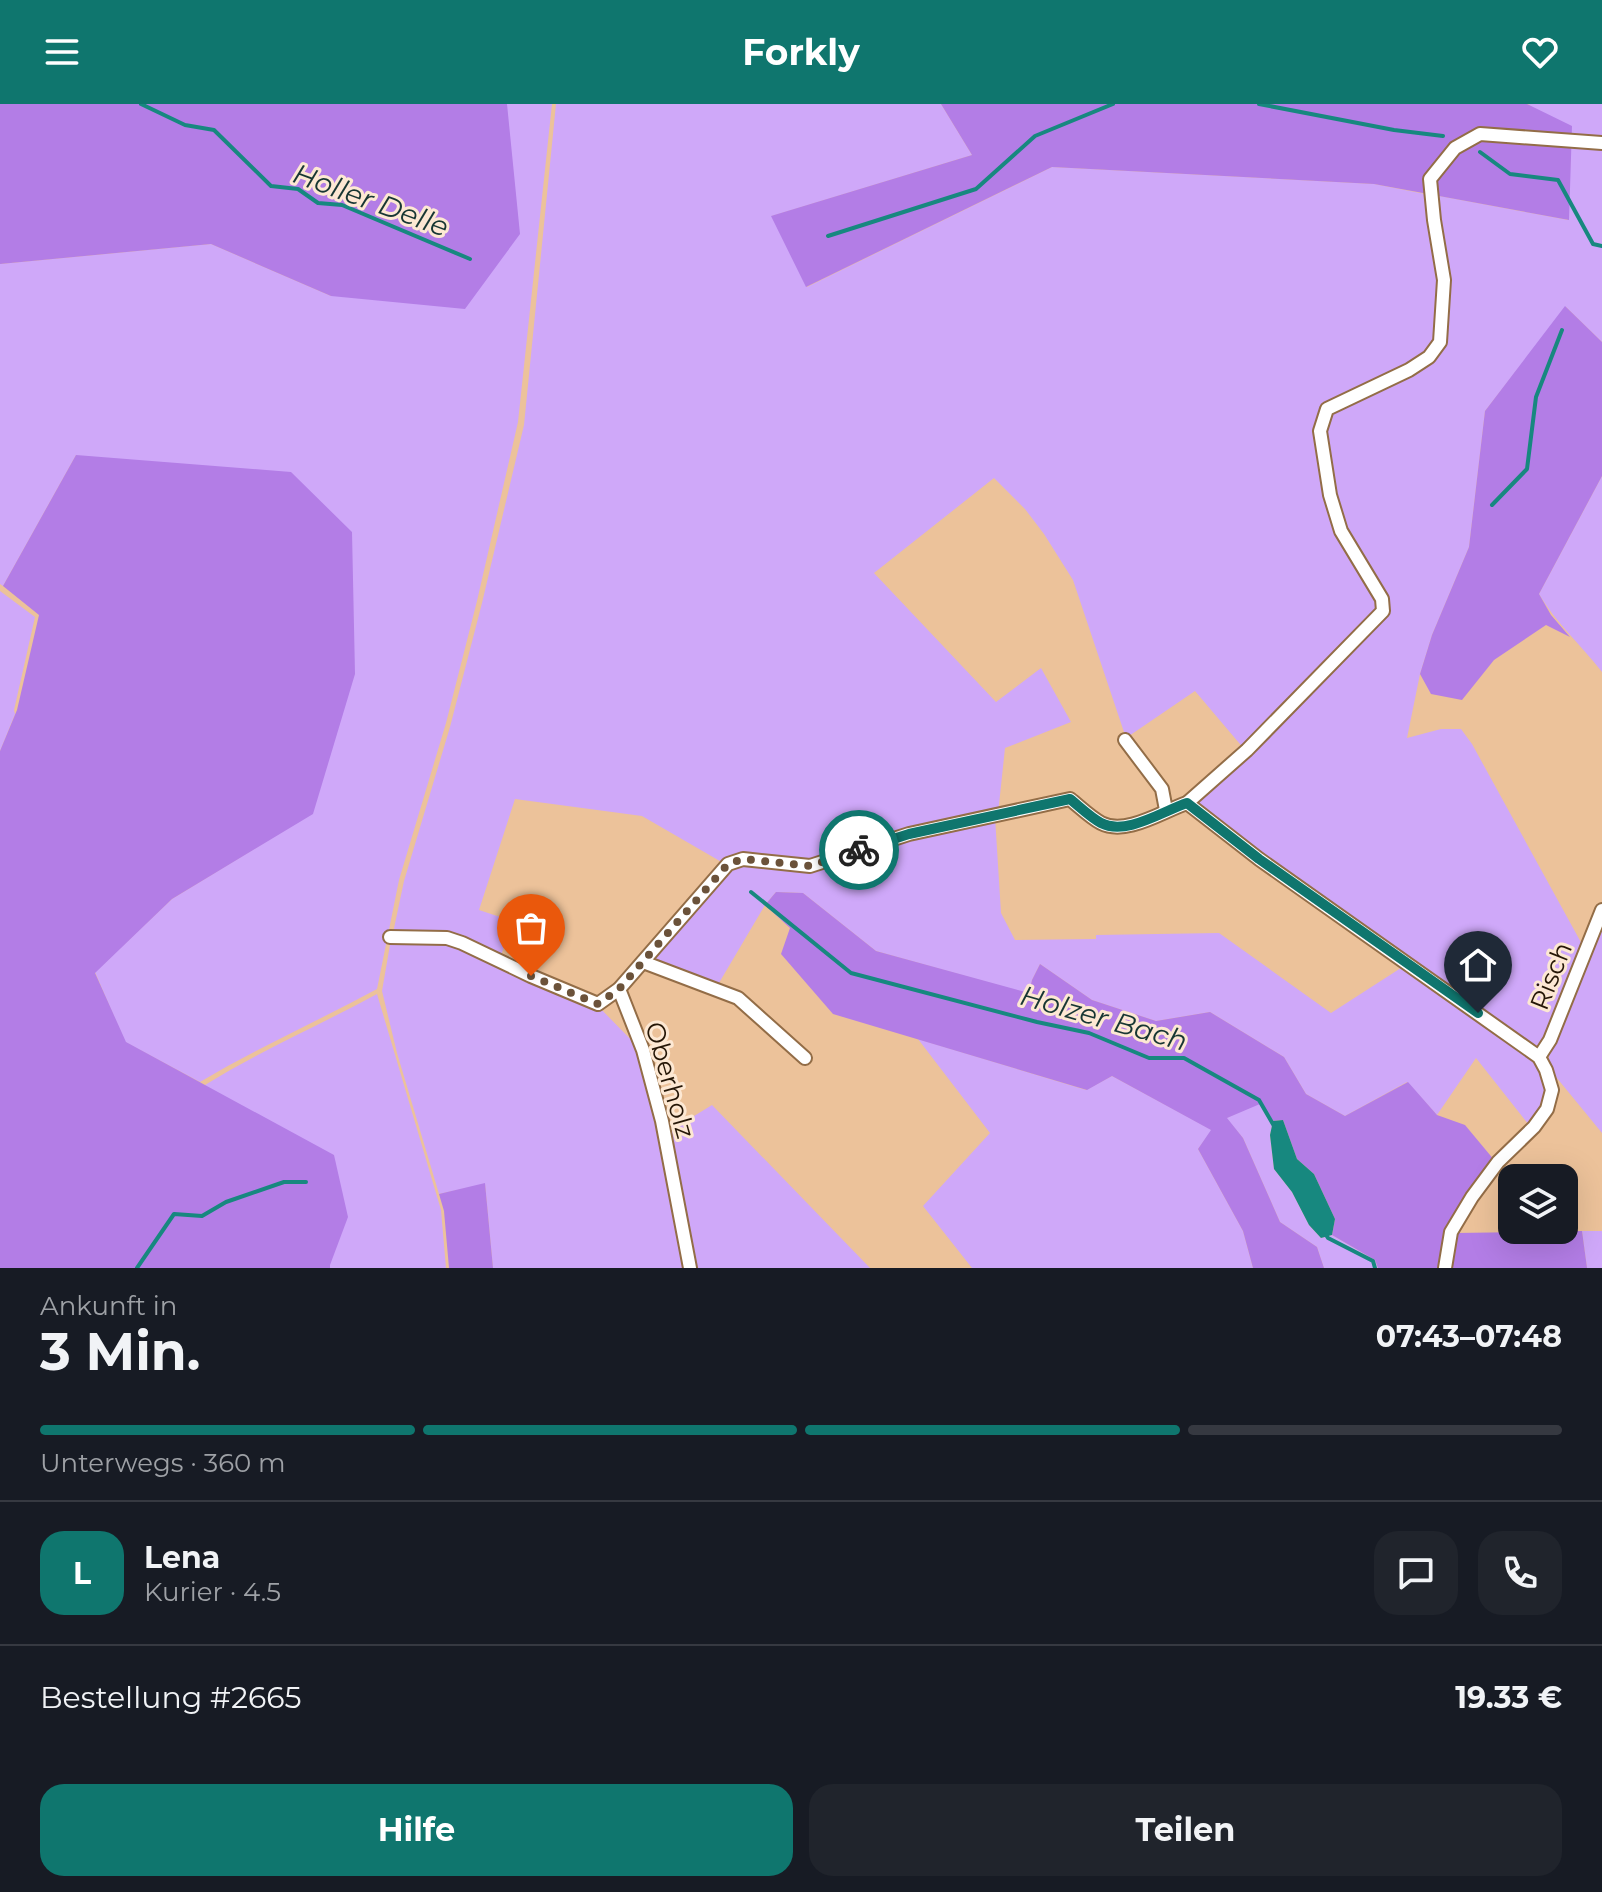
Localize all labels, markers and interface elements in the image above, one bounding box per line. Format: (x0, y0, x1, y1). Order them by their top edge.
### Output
icon: menu (40, 30, 84, 74)
text: Forkly (742, 30, 860, 74)
icon: heart (1518, 30, 1562, 74)
water label: Holler Delle (289, 156, 453, 244)
courier (819, 810, 899, 890)
icon: bike (837, 828, 881, 872)
pin (497, 894, 565, 976)
icon: bag (509, 906, 553, 950)
pin (1444, 931, 1512, 1013)
street label: Risch (1523, 937, 1579, 1015)
icon: home (1456, 943, 1500, 987)
water label: Holzer Bach (1017, 978, 1191, 1058)
street label: Oberholz (638, 1018, 702, 1142)
map controls (1498, 1164, 1578, 1244)
button: layers (1498, 1164, 1578, 1244)
text: Ankunft in (40, 1290, 177, 1322)
text: 07:43–07:48 (1376, 1318, 1562, 1355)
text: 3 Min. (40, 1320, 200, 1383)
text: Unterwegs · 360 m (40, 1447, 286, 1479)
button: chat (1374, 1531, 1458, 1615)
button: phone (1478, 1531, 1562, 1615)
text: Lena (144, 1539, 220, 1576)
text: L (73, 1555, 91, 1592)
text: Kurier · 4.5 (144, 1576, 281, 1608)
text: Bestellung #2665 (40, 1679, 301, 1716)
text: 19.33 € (1455, 1679, 1562, 1716)
button: Hilfe (40, 1784, 793, 1876)
button: Teilen (809, 1784, 1562, 1876)

